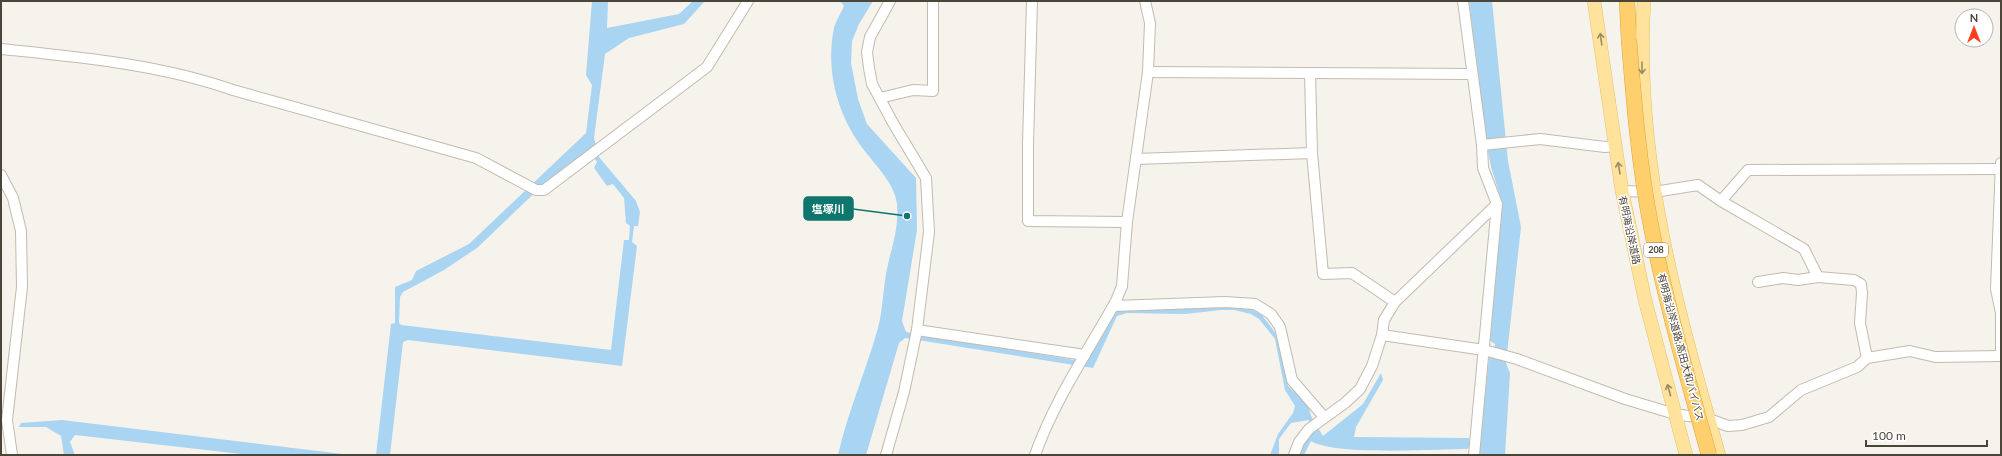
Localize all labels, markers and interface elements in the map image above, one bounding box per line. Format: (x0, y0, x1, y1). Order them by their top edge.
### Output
north arrow (1954, 8, 1994, 48)
text: N (1970, 11, 1978, 24)
one-way arrow (1597, 33, 1605, 46)
one-way arrow (1638, 61, 1646, 74)
one-way arrow (1615, 162, 1623, 175)
street label: 有明海沿岸道路 (1617, 195, 1643, 265)
callout: 塩塚川 (804, 197, 853, 220)
text: 塩塚川 (812, 202, 845, 215)
road number: 208 (1644, 243, 1668, 257)
street label: 有明海沿岸道路;高田大和バイパス (1655, 272, 1707, 422)
one-way arrow (1665, 384, 1672, 397)
scale bar (1866, 422, 1987, 448)
text: 100 m (1872, 428, 1906, 443)

